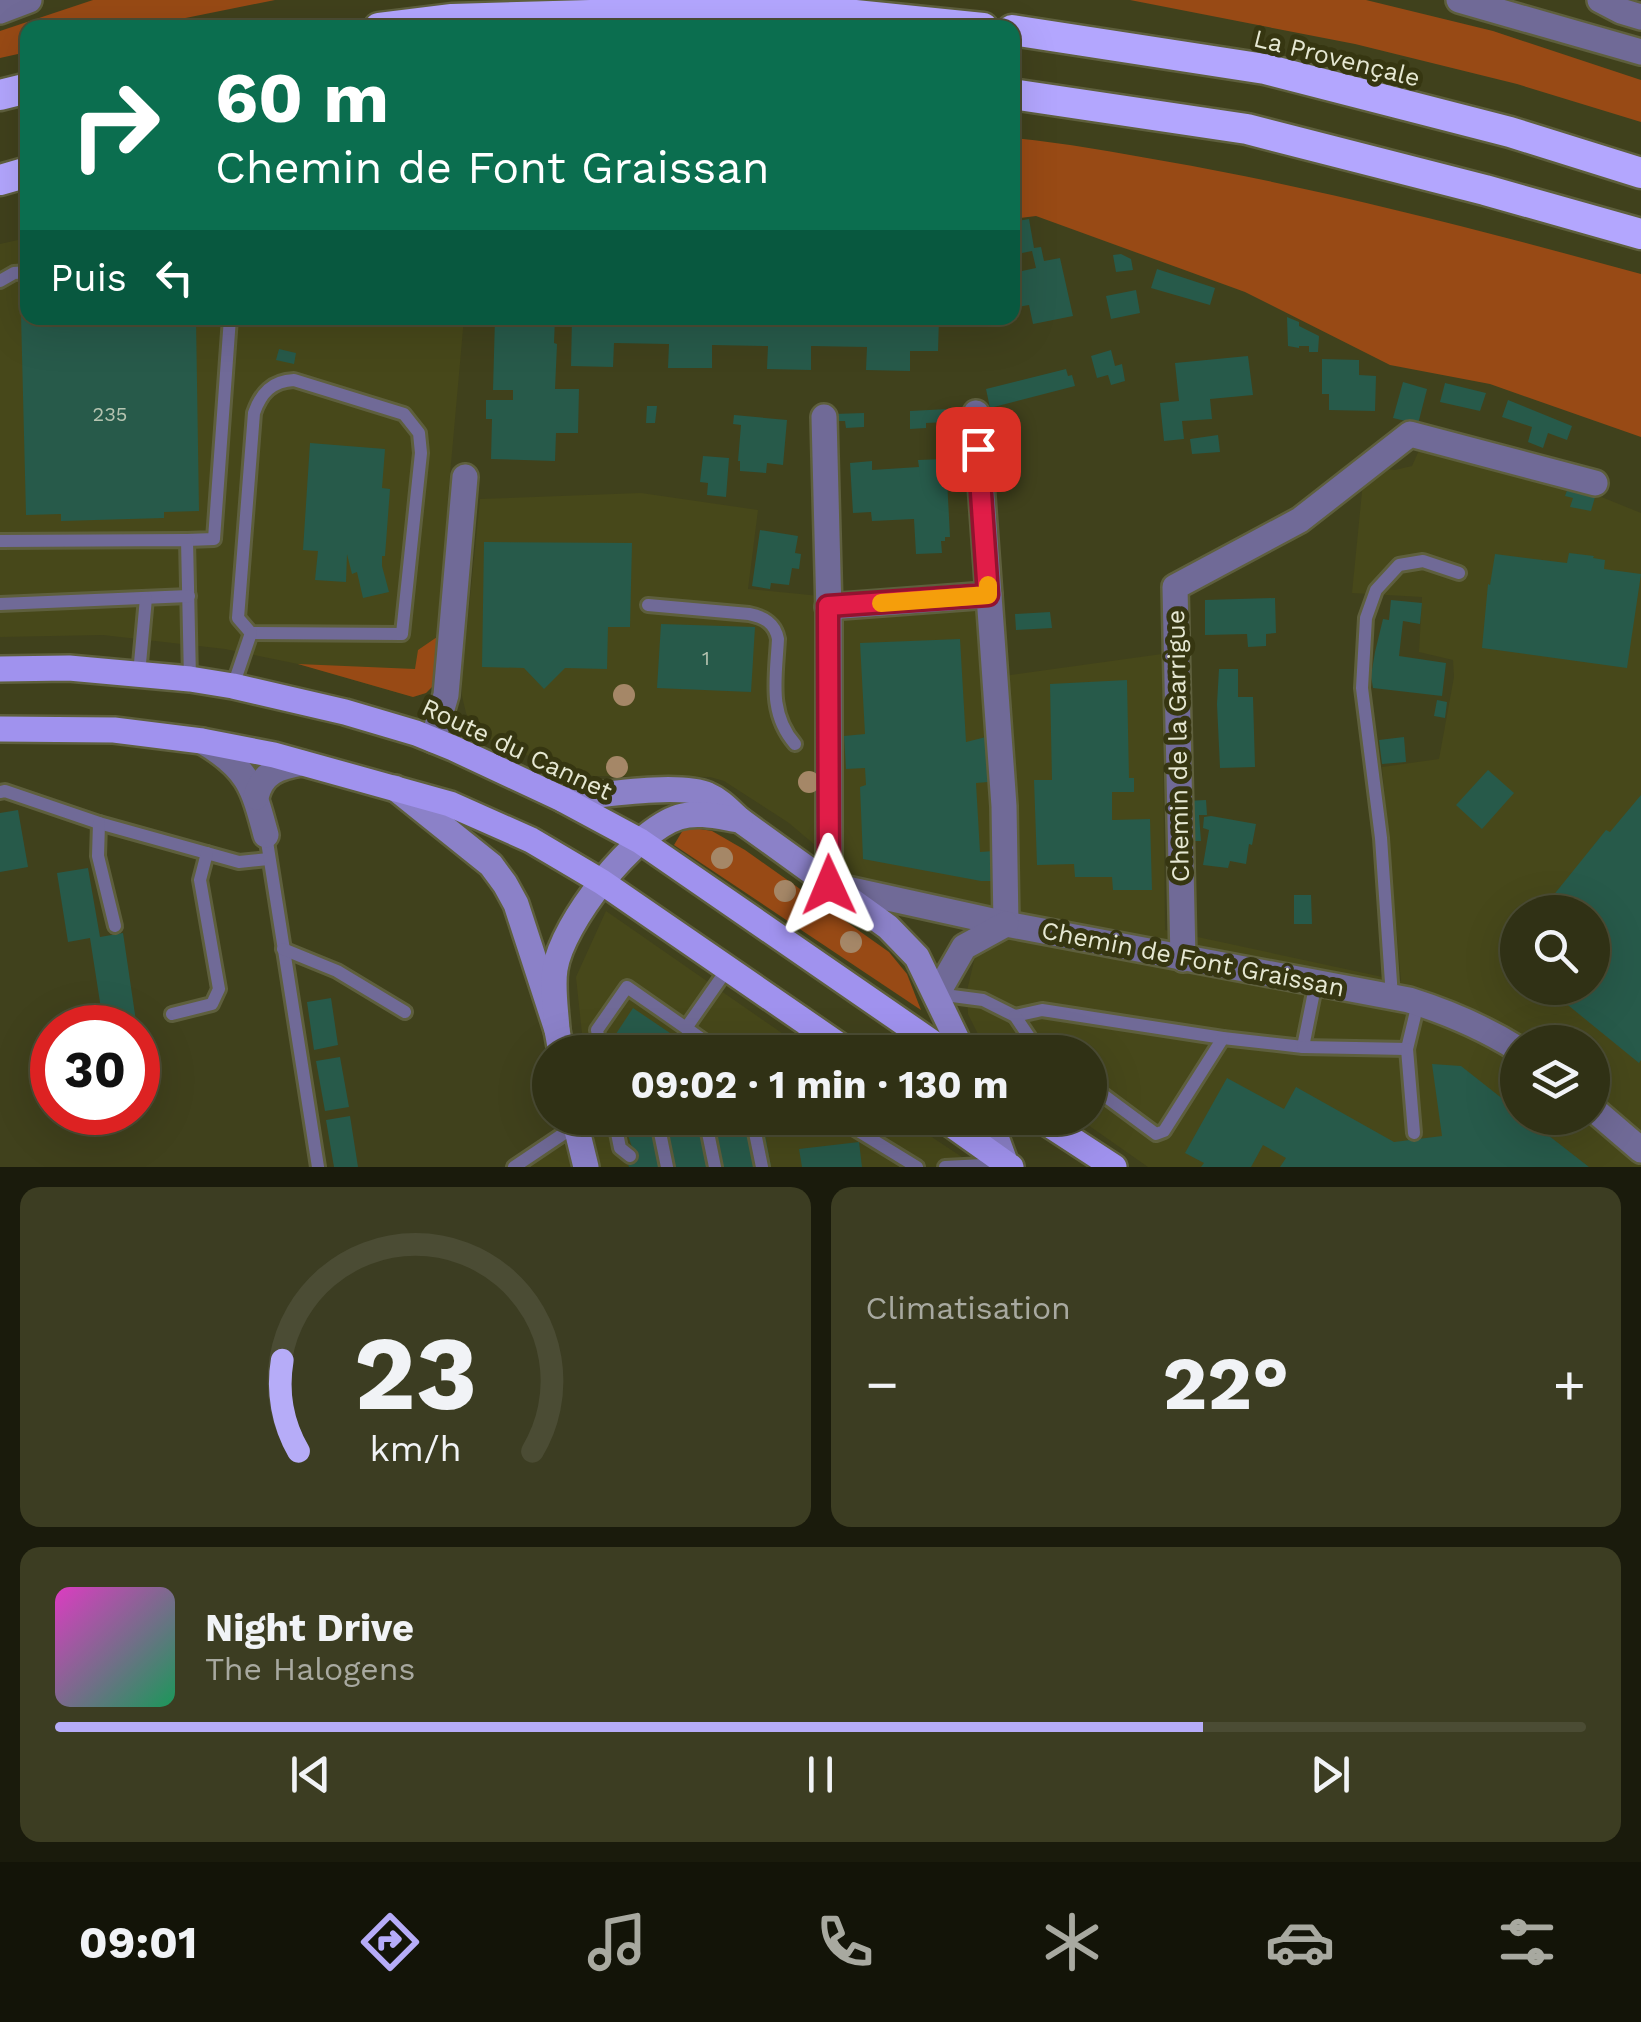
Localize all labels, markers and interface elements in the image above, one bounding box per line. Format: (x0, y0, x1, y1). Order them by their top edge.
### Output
street label: La Provençale (1251, 23, 1423, 93)
text: 60 m (215, 57, 389, 139)
icon: right (50, 60, 180, 190)
text: Chemin de Font Graissan (215, 141, 770, 194)
icon: left (147, 250, 202, 305)
text: Puis (50, 256, 127, 300)
house number: 235 (93, 402, 127, 426)
pin (936, 407, 1021, 492)
icon: arrive (951, 422, 1006, 477)
street label: Chemin de la Garrigue (1161, 610, 1195, 882)
house number: 1 (702, 646, 710, 670)
street label: Route du Cannet (417, 692, 617, 806)
position arrow (777, 833, 881, 937)
map controls (1500, 895, 1610, 1135)
button: search (1500, 895, 1610, 1005)
street label: Chemin de Font Graissan (1039, 915, 1347, 1003)
speed limit sign: 30 (30, 1005, 160, 1135)
button: layers (1500, 1025, 1610, 1135)
text: 09:02 · 1 min · 130 m (631, 1063, 1008, 1107)
text: Climatisation (866, 1289, 1071, 1327)
text: 23 (353, 1312, 477, 1434)
text: 22° (1162, 1339, 1289, 1427)
text: − (866, 1352, 899, 1416)
text: + (1553, 1352, 1586, 1416)
text: km/h (369, 1428, 461, 1470)
text: Night Drive (205, 1606, 414, 1650)
text: The Halogens (205, 1650, 415, 1688)
icon: previous (283, 1747, 338, 1802)
icon: pause (793, 1747, 848, 1802)
icon: next (1303, 1747, 1358, 1802)
icon: directions (355, 1907, 425, 1977)
icon: music (582, 1907, 652, 1977)
icon: phone (810, 1907, 880, 1977)
icon: climate (1037, 1907, 1107, 1977)
icon: car (1265, 1907, 1335, 1977)
icon: filters (1492, 1907, 1562, 1977)
text: 09:01 (79, 1916, 197, 1969)

